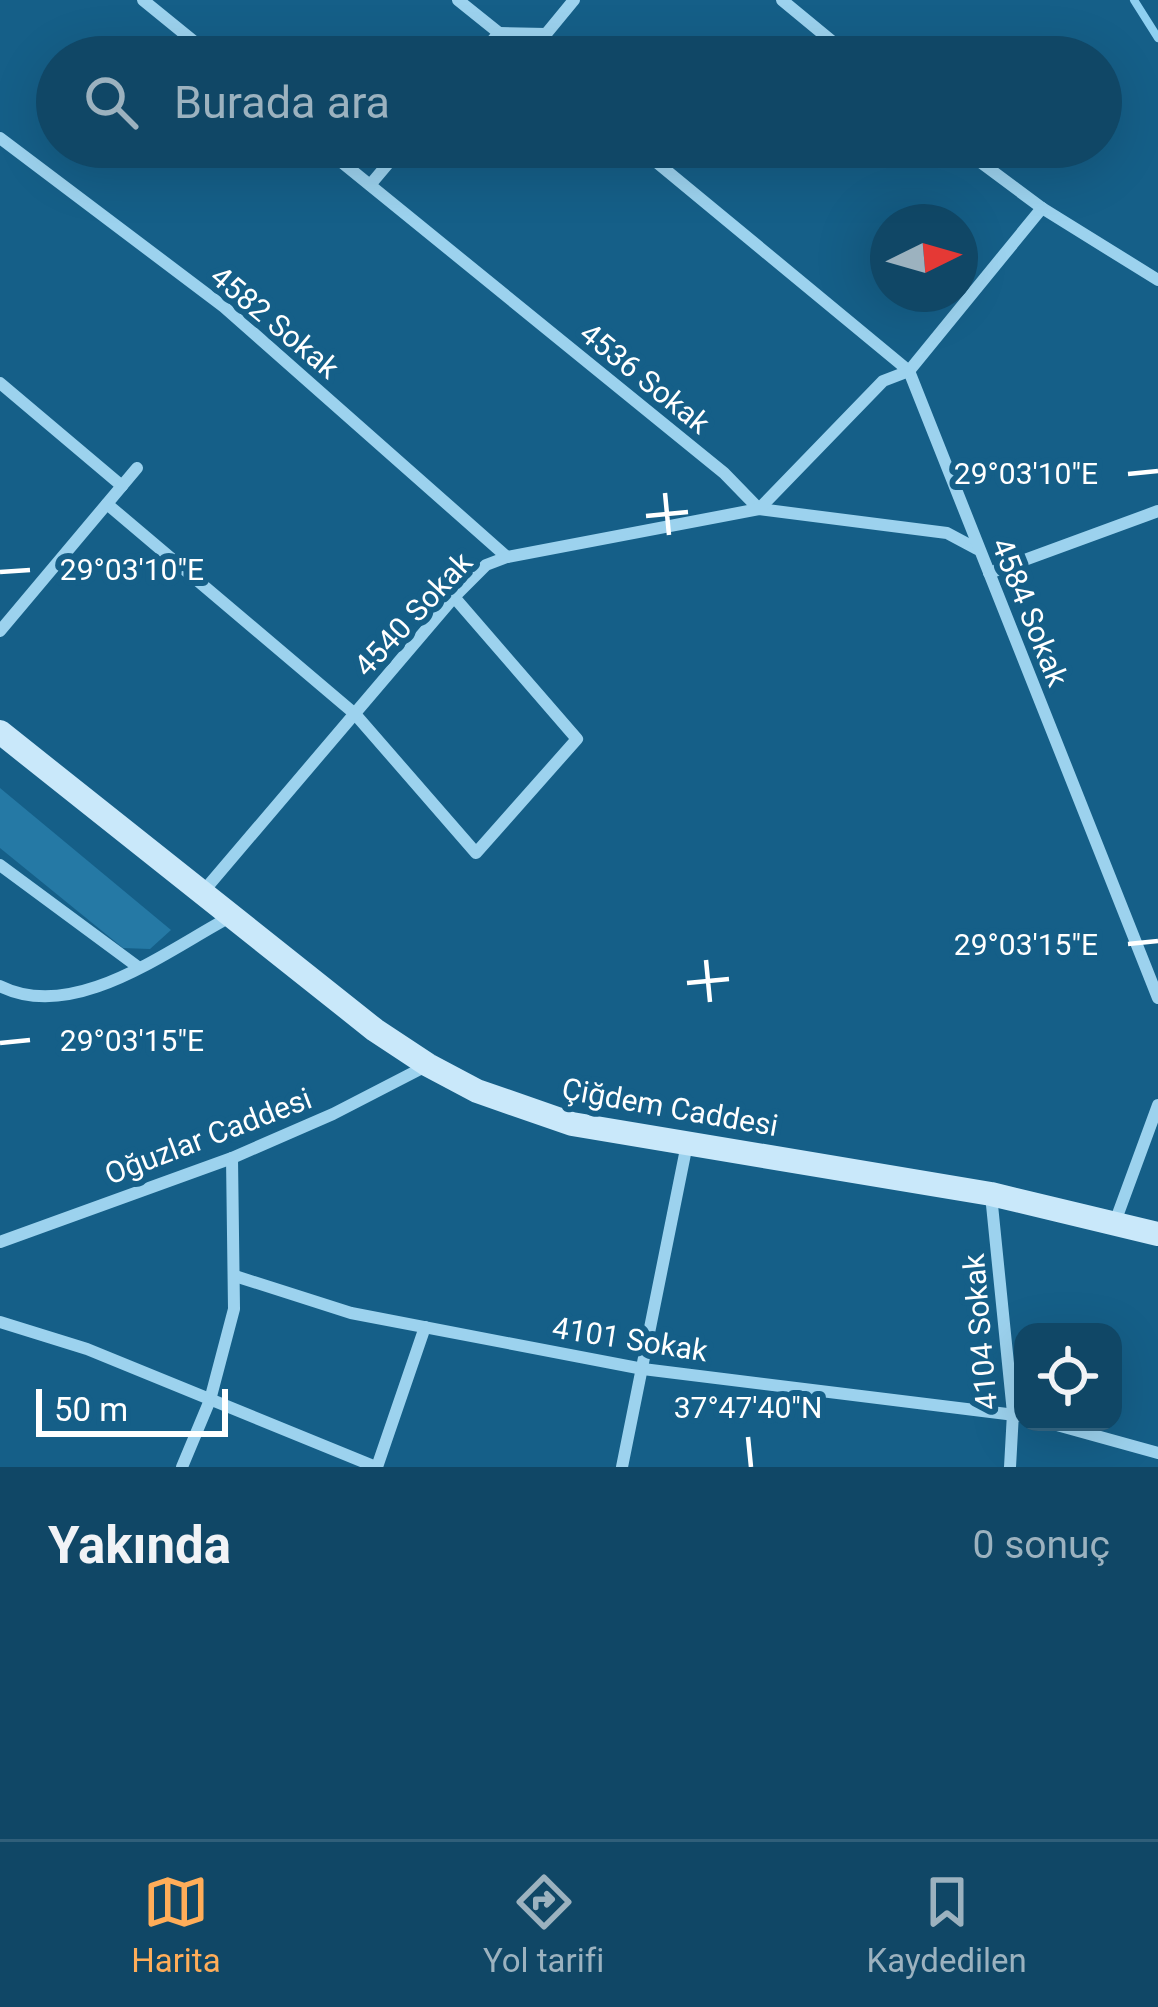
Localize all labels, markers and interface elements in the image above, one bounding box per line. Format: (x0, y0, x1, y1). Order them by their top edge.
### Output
search box (36, 36, 1122, 168)
icon: search (78, 69, 144, 135)
text: Burada ara (174, 76, 390, 129)
north arrow (870, 204, 978, 312)
street label: 4582 Sokak (204, 258, 347, 386)
street label: 4536 Sokak (573, 315, 717, 441)
text: 29°03'10"E (954, 456, 1098, 491)
street label: 4584 Sokak (984, 533, 1076, 692)
street label: 4540 Sokak (347, 544, 480, 683)
text: 29°03'10"E (60, 552, 204, 587)
text: 29°03'15"E (954, 927, 1098, 962)
text: 29°03'15"E (60, 1023, 204, 1058)
street label: Çiğdem Caddesi (559, 1071, 781, 1143)
street label: Oğuzlar Caddesi (100, 1081, 316, 1191)
street label: 4104 Sokak (956, 1252, 1004, 1412)
street label: 4101 Sokak (550, 1309, 711, 1369)
map controls (1014, 1323, 1122, 1431)
button: locate (1014, 1323, 1122, 1431)
scale bar (36, 1383, 228, 1436)
text: 50 m (54, 1390, 128, 1429)
text: 37°47'40"N (674, 1390, 822, 1425)
text: Yakında (48, 1516, 231, 1575)
text: 0 sonuç (973, 1522, 1110, 1568)
tab: Harita (131, 1869, 221, 1980)
tab: Yol tarifi (483, 1869, 604, 1980)
tab: Kaydedilen (867, 1869, 1027, 1980)

